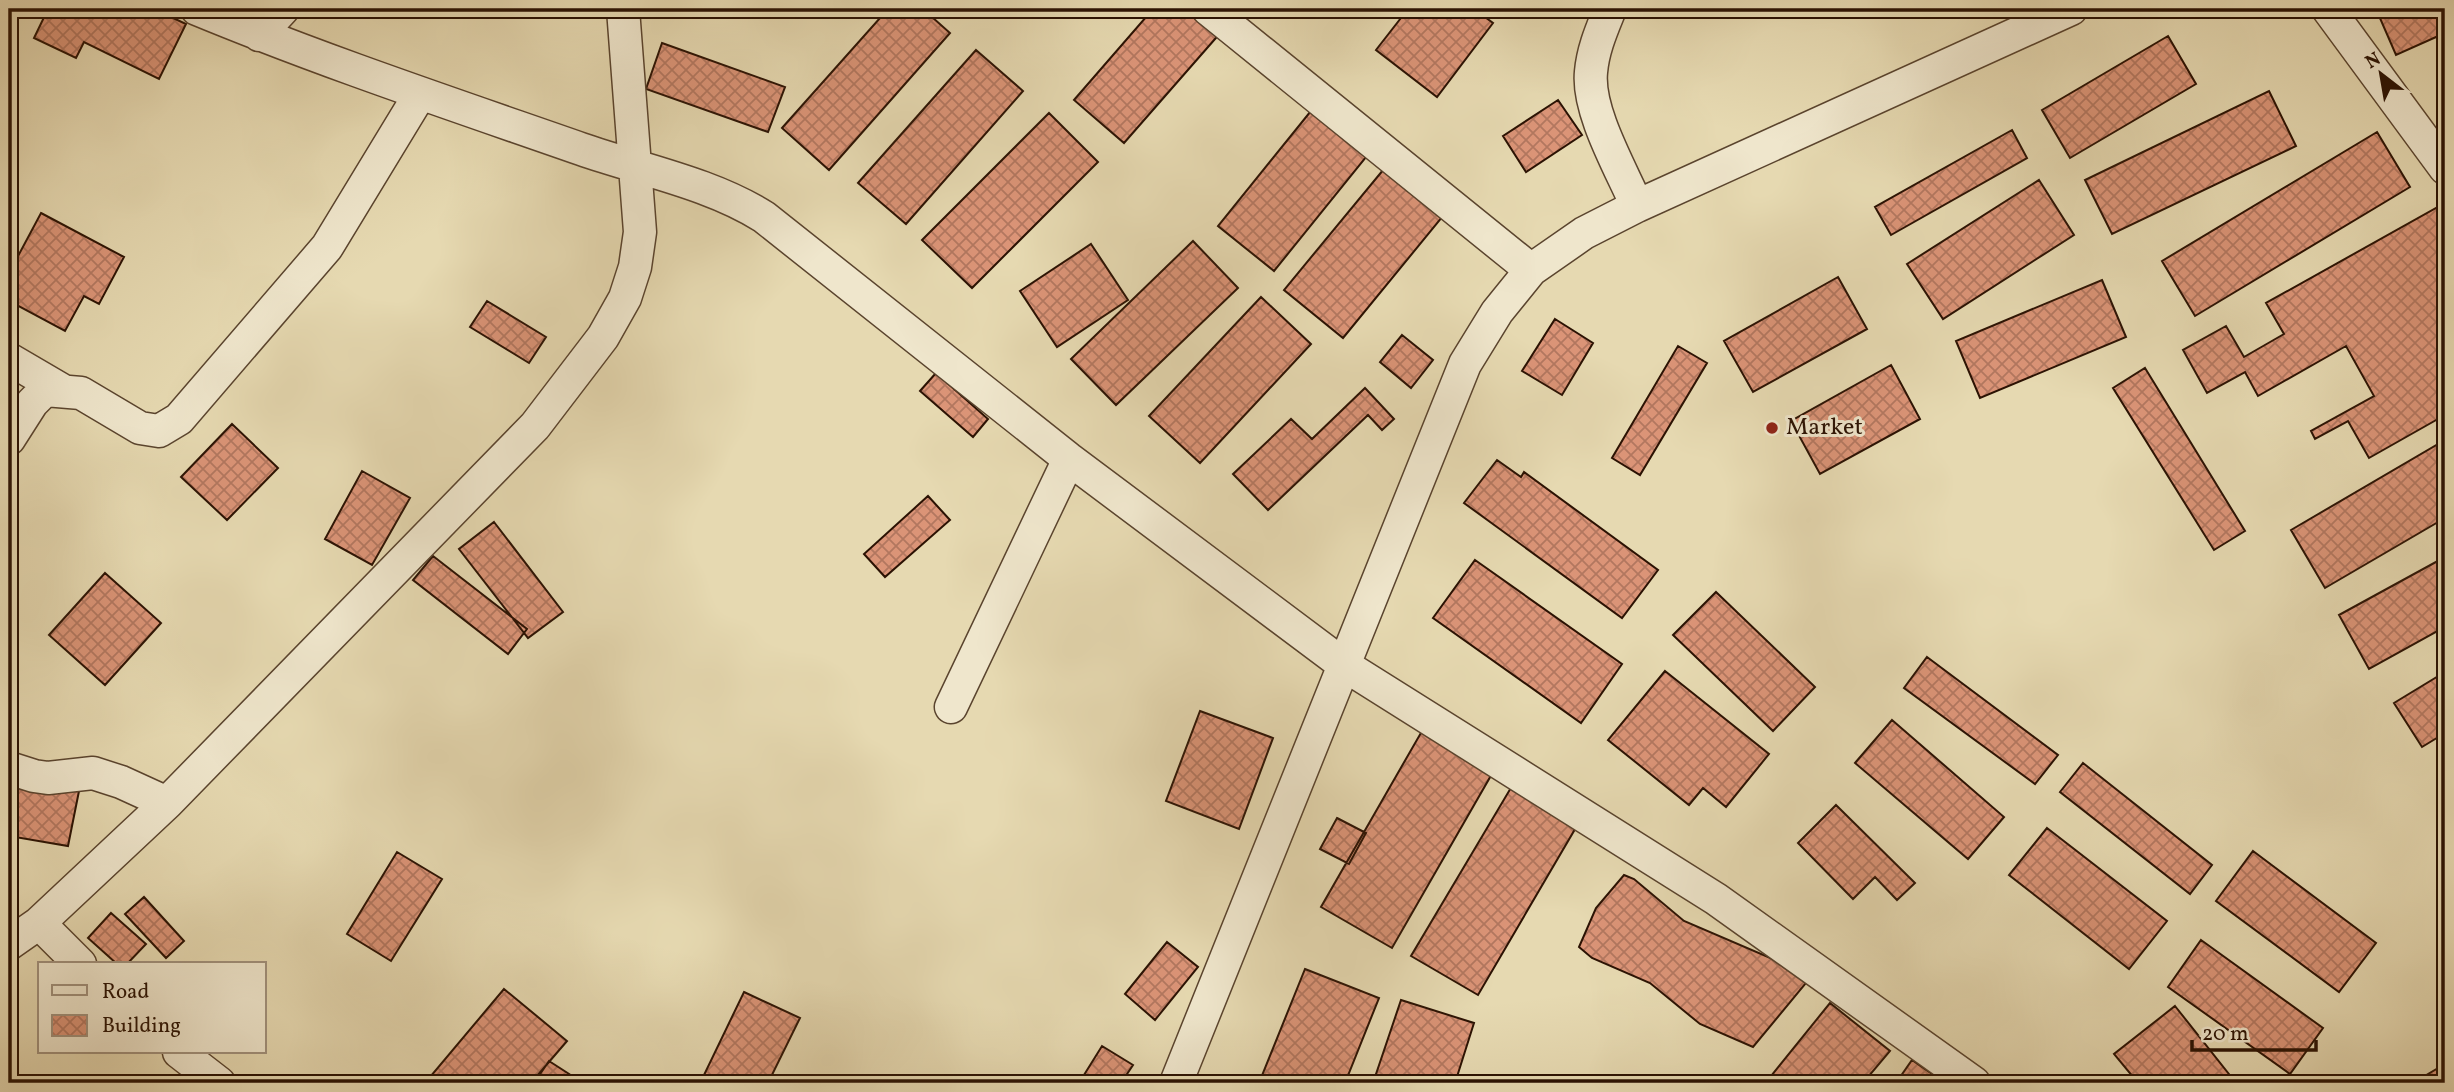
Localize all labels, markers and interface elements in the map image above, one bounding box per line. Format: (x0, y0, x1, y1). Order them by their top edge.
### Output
north arrow (2346, 38, 2416, 108)
text: N (2361, 46, 2386, 76)
place label: Market (1786, 411, 1863, 445)
marker: Market (1764, 420, 1780, 436)
legend (38, 962, 266, 1054)
text: Road (102, 978, 149, 1007)
scale bar (2192, 1008, 2316, 1052)
text: Building (102, 1012, 181, 1041)
text: 20 m (2202, 1020, 2248, 1049)

